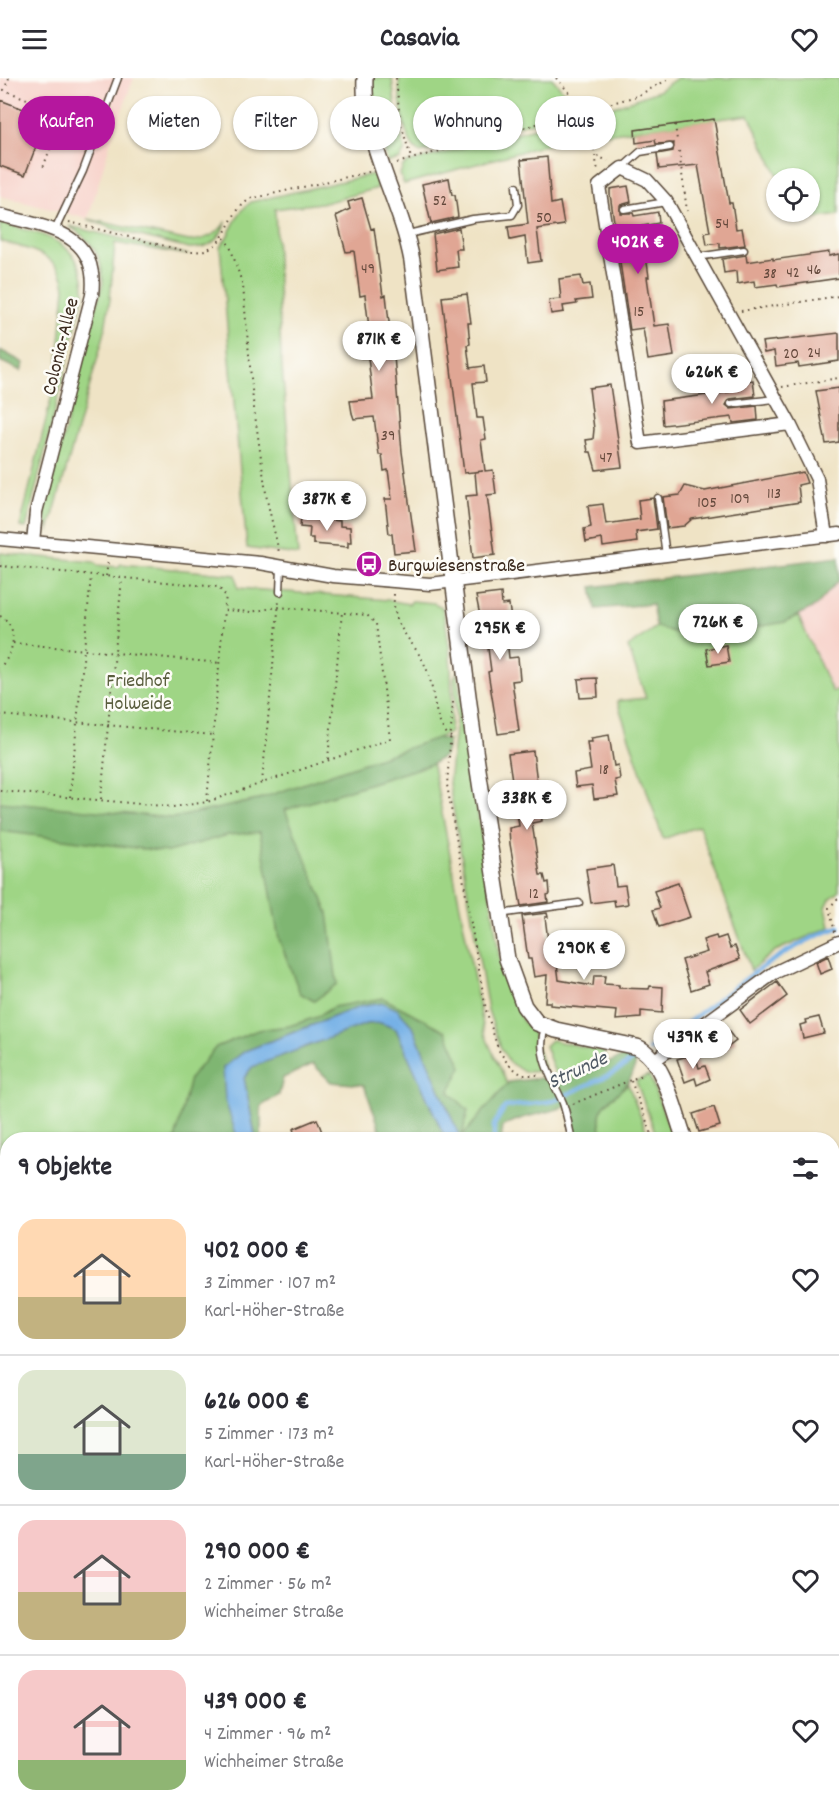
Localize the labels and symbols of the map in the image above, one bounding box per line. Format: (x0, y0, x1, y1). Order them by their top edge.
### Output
house number: 52 (433, 190, 447, 213)
house number: 50 (536, 207, 552, 230)
house number: 54 (715, 213, 729, 236)
pin: 402K € (589, 224, 687, 275)
house number: 49 (361, 258, 375, 281)
house number: 46 (807, 259, 821, 282)
house number: 42 (786, 262, 800, 285)
house number: 38 (763, 263, 777, 286)
street label: Colonia-Allee (36, 295, 88, 398)
house number: 15 (634, 301, 644, 324)
pin: 871K € (330, 321, 428, 372)
house number: 24 (807, 342, 821, 365)
house number: 20 (783, 343, 799, 366)
pin: 626K € (663, 354, 761, 405)
house number: 39 (381, 425, 395, 448)
house number: 47 (600, 447, 612, 470)
pin: 387K € (278, 481, 376, 532)
house number: 113 (767, 483, 781, 506)
house number: 109 (730, 488, 750, 511)
house number: 105 (697, 492, 717, 515)
bus stop icon: Burgwiesenstraße (354, 549, 384, 579)
place label: Burgwiesenstraße (388, 553, 525, 581)
pin: 726K € (669, 604, 767, 655)
pin: 295K € (451, 610, 549, 661)
park label: Friedhof Holweide (104, 668, 172, 719)
house number: 18 (599, 759, 609, 782)
pin: 338K € (478, 780, 576, 831)
house number: 12 (529, 883, 539, 906)
pin: 290K € (535, 930, 633, 981)
pin: 439K € (644, 1019, 742, 1070)
water label: Strunde (544, 1044, 615, 1099)

